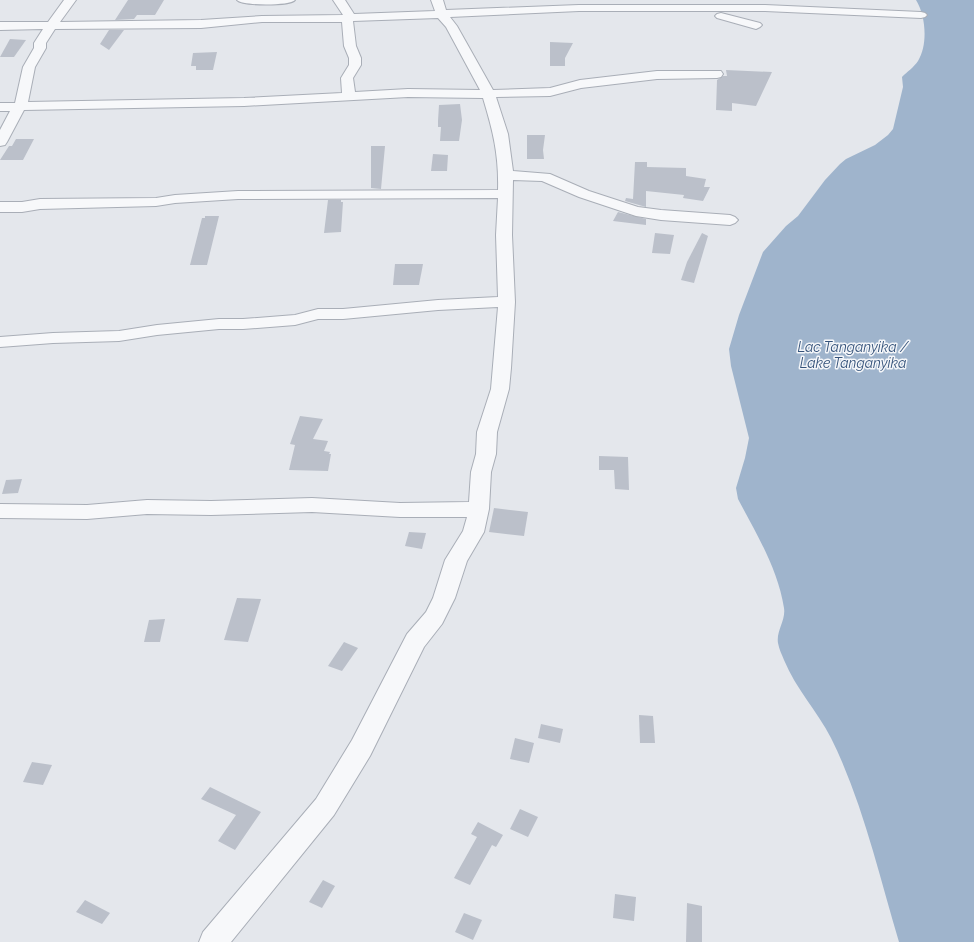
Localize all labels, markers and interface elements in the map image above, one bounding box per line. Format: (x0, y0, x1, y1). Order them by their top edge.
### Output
water label: Lac Tanganyika / Lake Tanganyika (797, 339, 910, 371)

